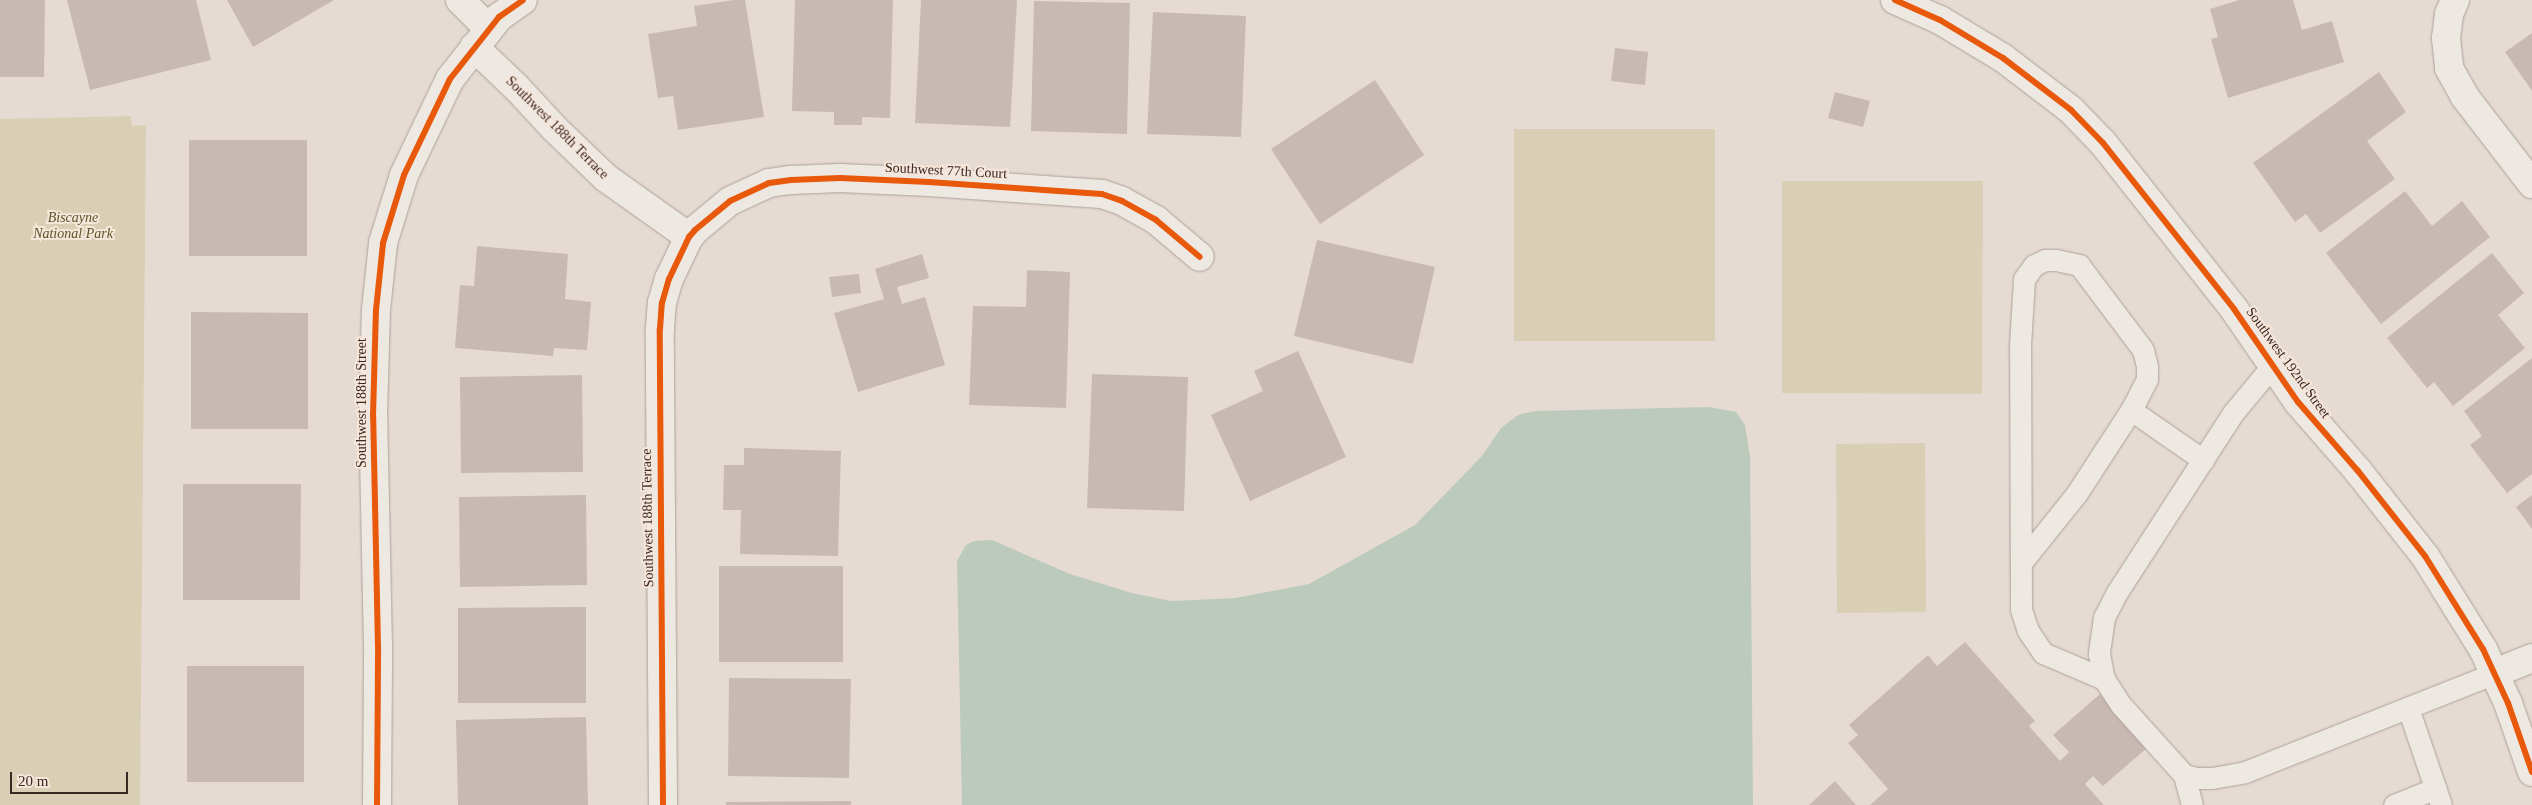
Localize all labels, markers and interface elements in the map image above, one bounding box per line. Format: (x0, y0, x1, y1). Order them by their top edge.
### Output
street label: Southwest 188th Terrace (502, 73, 612, 183)
street label: Southwest 77th Court (885, 159, 1007, 183)
park label: Biscayne National Park (33, 210, 113, 242)
street label: Southwest 192nd Street (2242, 304, 2334, 422)
street label: Southwest 188th Street (354, 338, 370, 468)
street label: Southwest 188th Terrace (638, 448, 658, 588)
scale bar (12, 762, 130, 794)
text: 20 m (18, 773, 48, 789)

